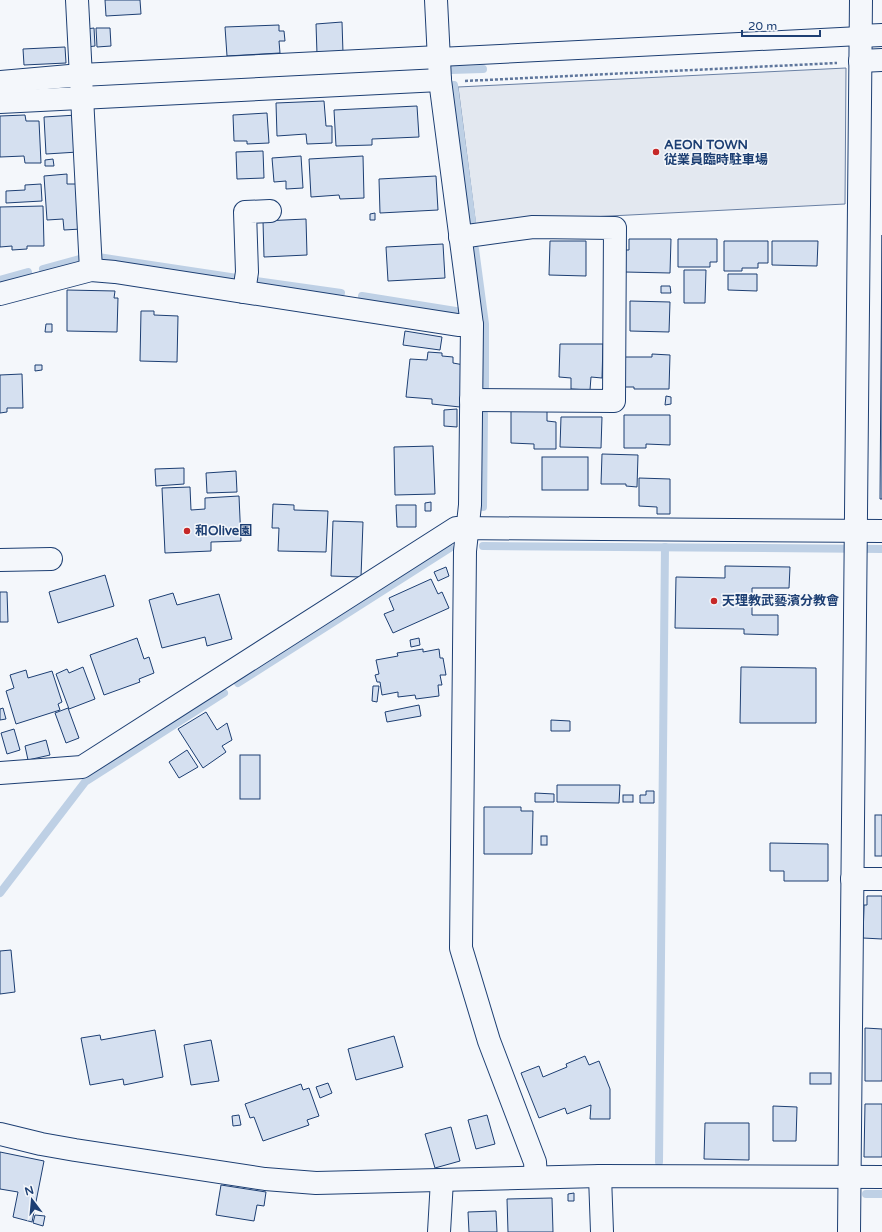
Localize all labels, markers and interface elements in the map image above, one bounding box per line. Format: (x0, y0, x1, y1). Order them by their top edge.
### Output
scale bar (742, 12, 820, 38)
text: 20 m (748, 19, 777, 33)
place label: AEON TOWN 従業員臨時駐車場 (664, 137, 768, 168)
marker: AEON TOWN 従業員臨時駐車場 (651, 147, 661, 157)
place label: 和Olive園 (195, 523, 252, 539)
marker: 和Olive園 (182, 526, 192, 536)
place label: 天理教武藝濱分教會 (722, 593, 839, 609)
marker: 天理教武藝濱分教會 (709, 596, 719, 606)
north arrow (12, 1180, 52, 1220)
text: N (23, 1183, 35, 1198)

